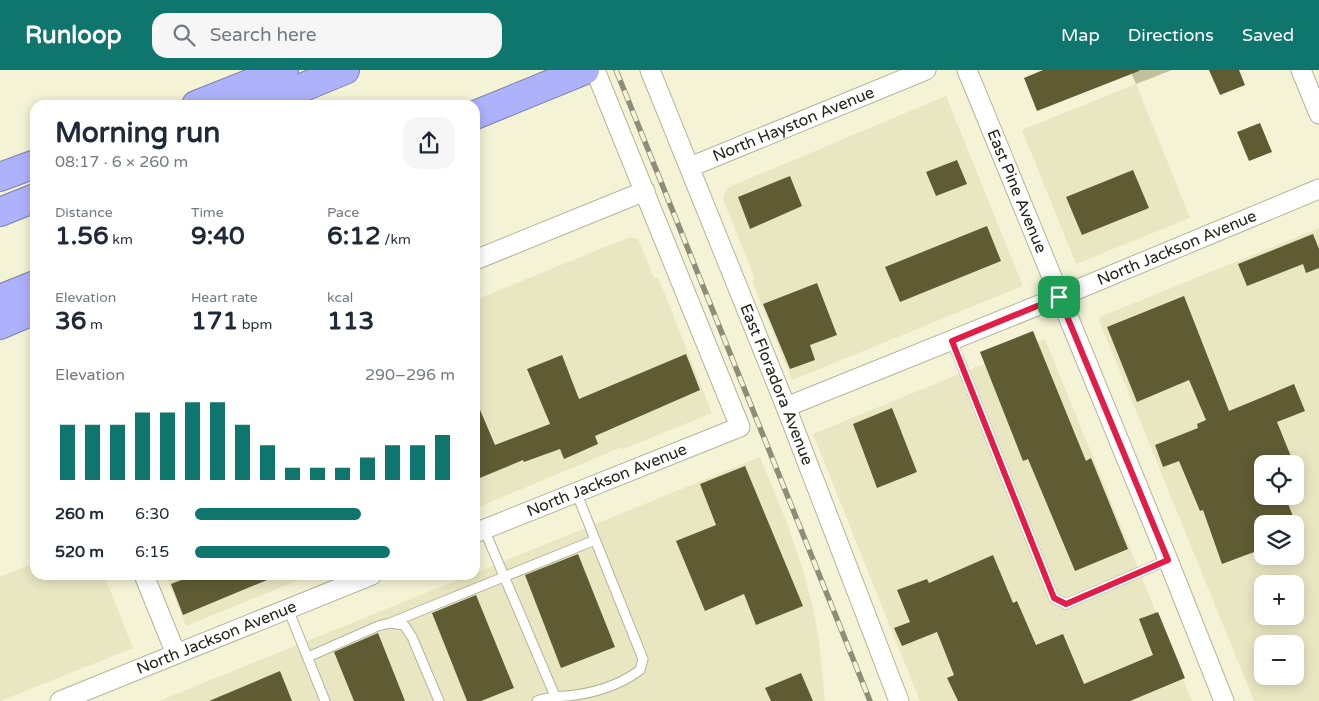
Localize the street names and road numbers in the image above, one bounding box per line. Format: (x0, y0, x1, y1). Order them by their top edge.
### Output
street label: North Hayston Avenue (710, 82, 877, 166)
street label: East Pine Avenue (982, 126, 1051, 256)
street label: North Jackson Avenue (1094, 206, 1260, 290)
street label: East Floradora Avenue (735, 301, 817, 468)
street label: North Jackson Avenue (524, 439, 690, 521)
street label: North Jackson Avenue (134, 596, 300, 679)

